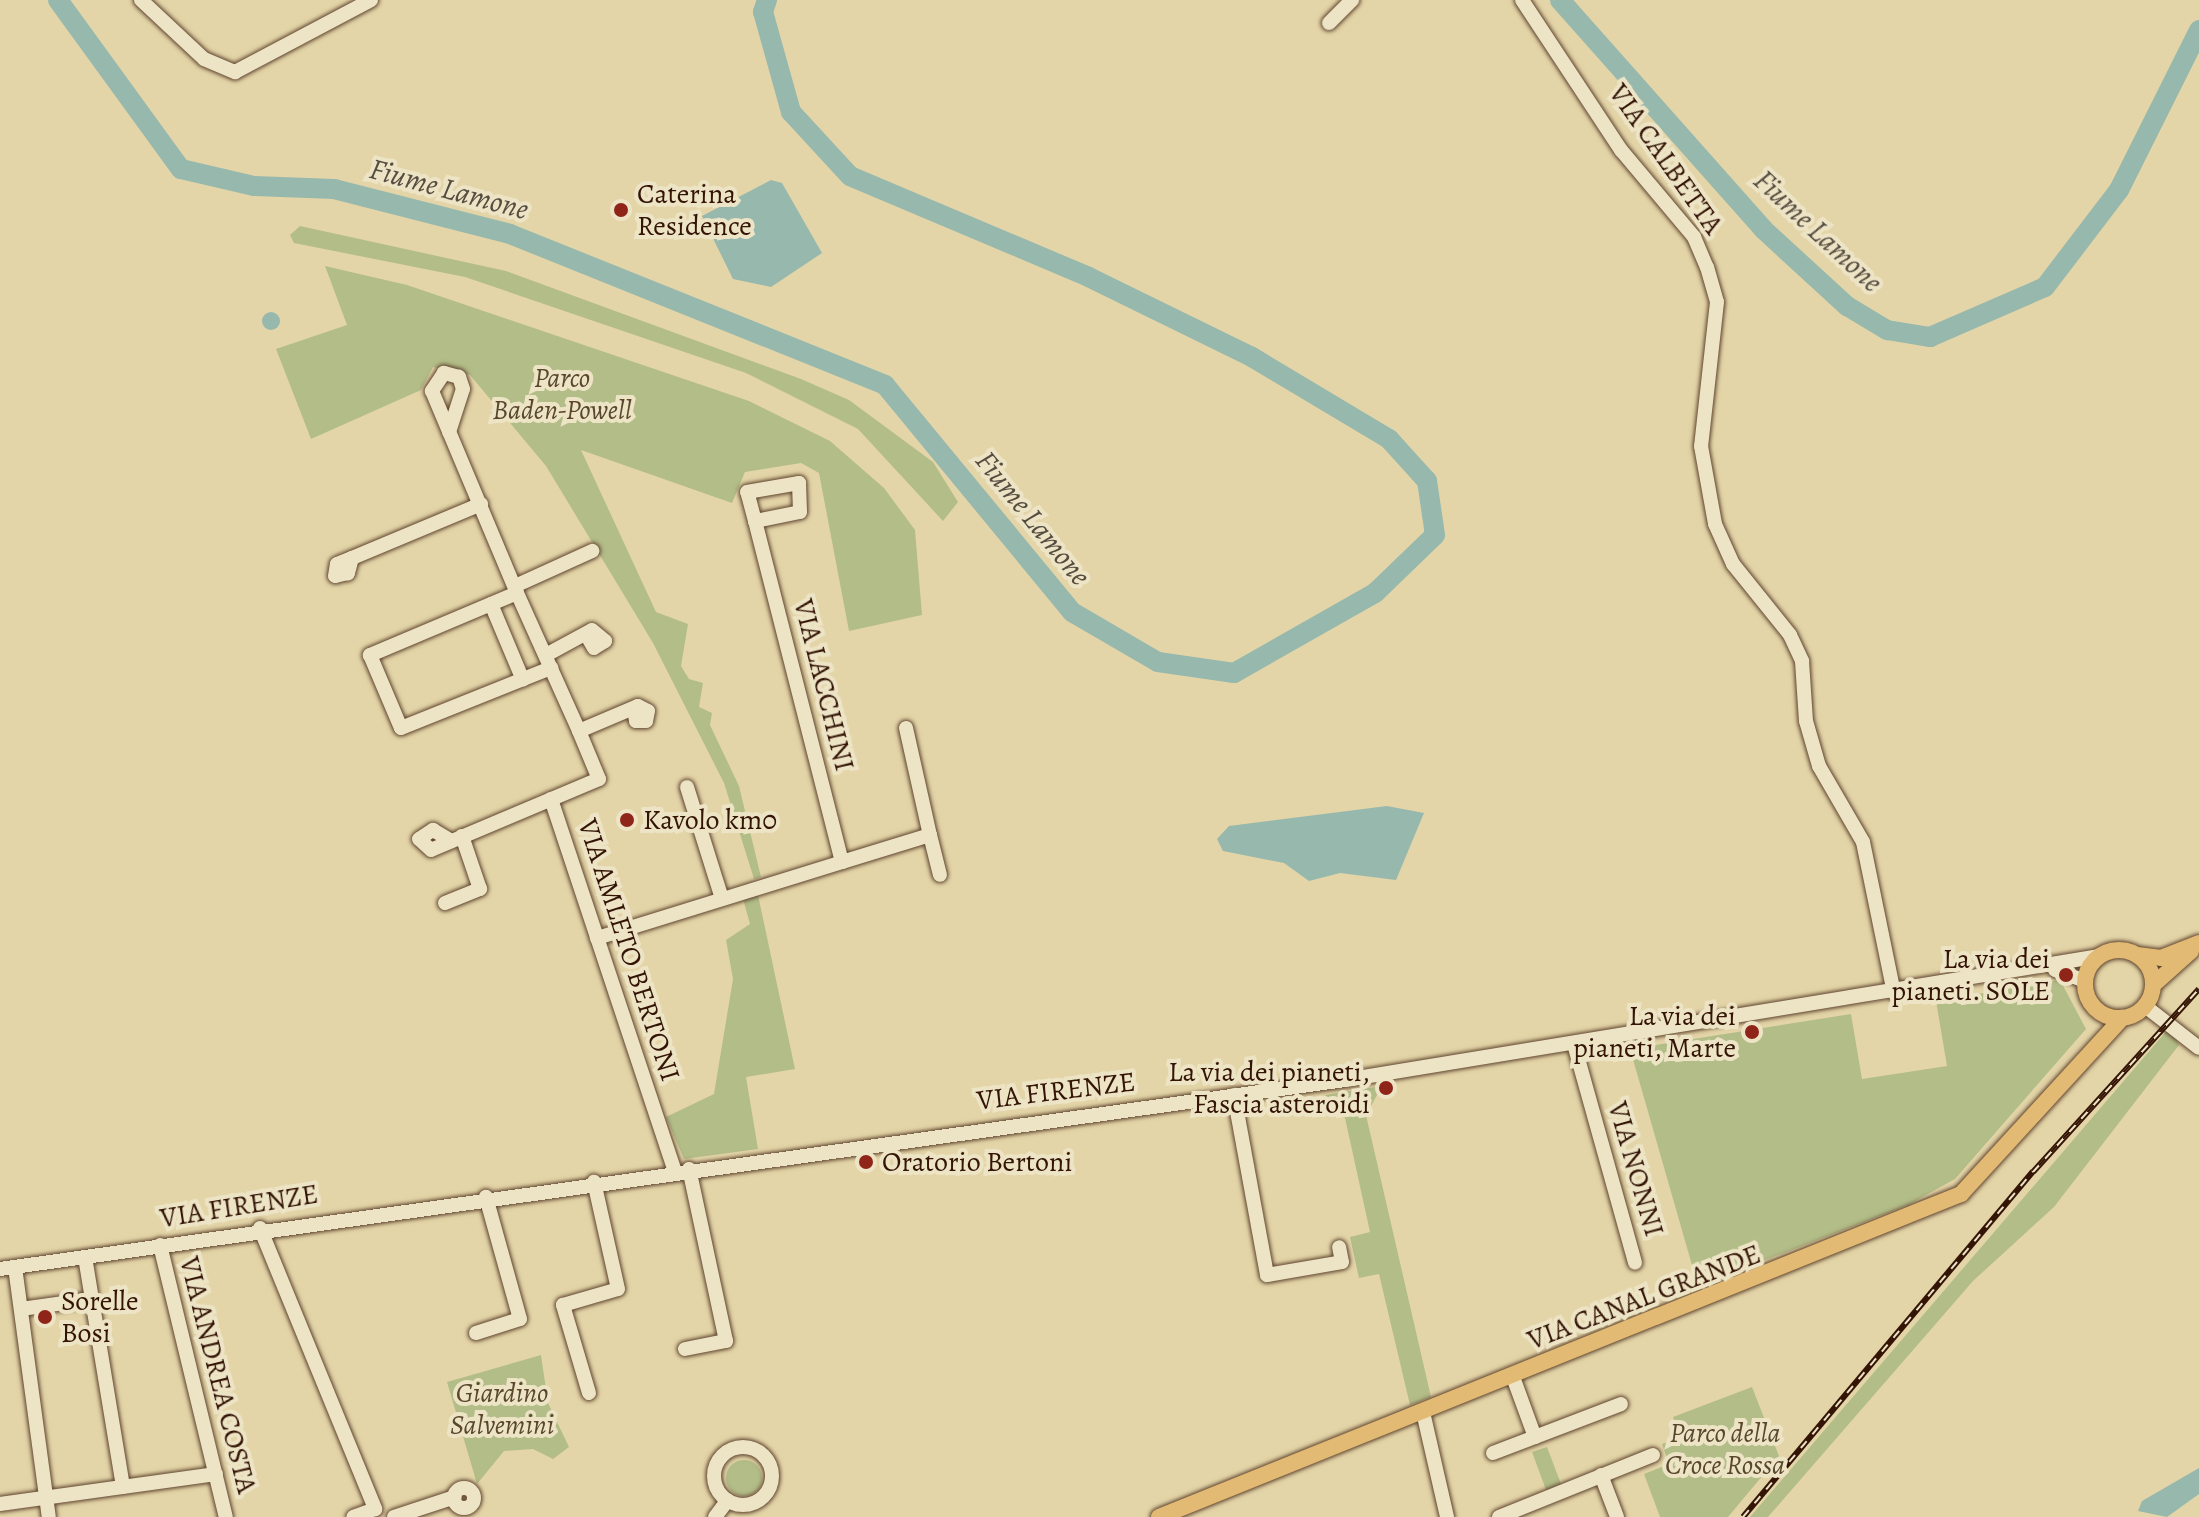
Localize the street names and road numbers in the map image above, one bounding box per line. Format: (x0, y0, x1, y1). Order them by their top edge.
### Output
street label: VIA CALBETTA (1602, 77, 1730, 241)
street label: VIA LACCHINI (786, 596, 862, 774)
street label: VIA AMLETO BERTONI (571, 815, 687, 1085)
street label: VIA FIRENZE (975, 1065, 1137, 1117)
street label: VIA NONNI (1601, 1098, 1671, 1240)
street label: VIA FIRENZE (158, 1177, 320, 1235)
street label: VIA CANAL GRANDE (1523, 1237, 1765, 1357)
street label: VIA ANDREA COSTA (172, 1253, 264, 1497)

